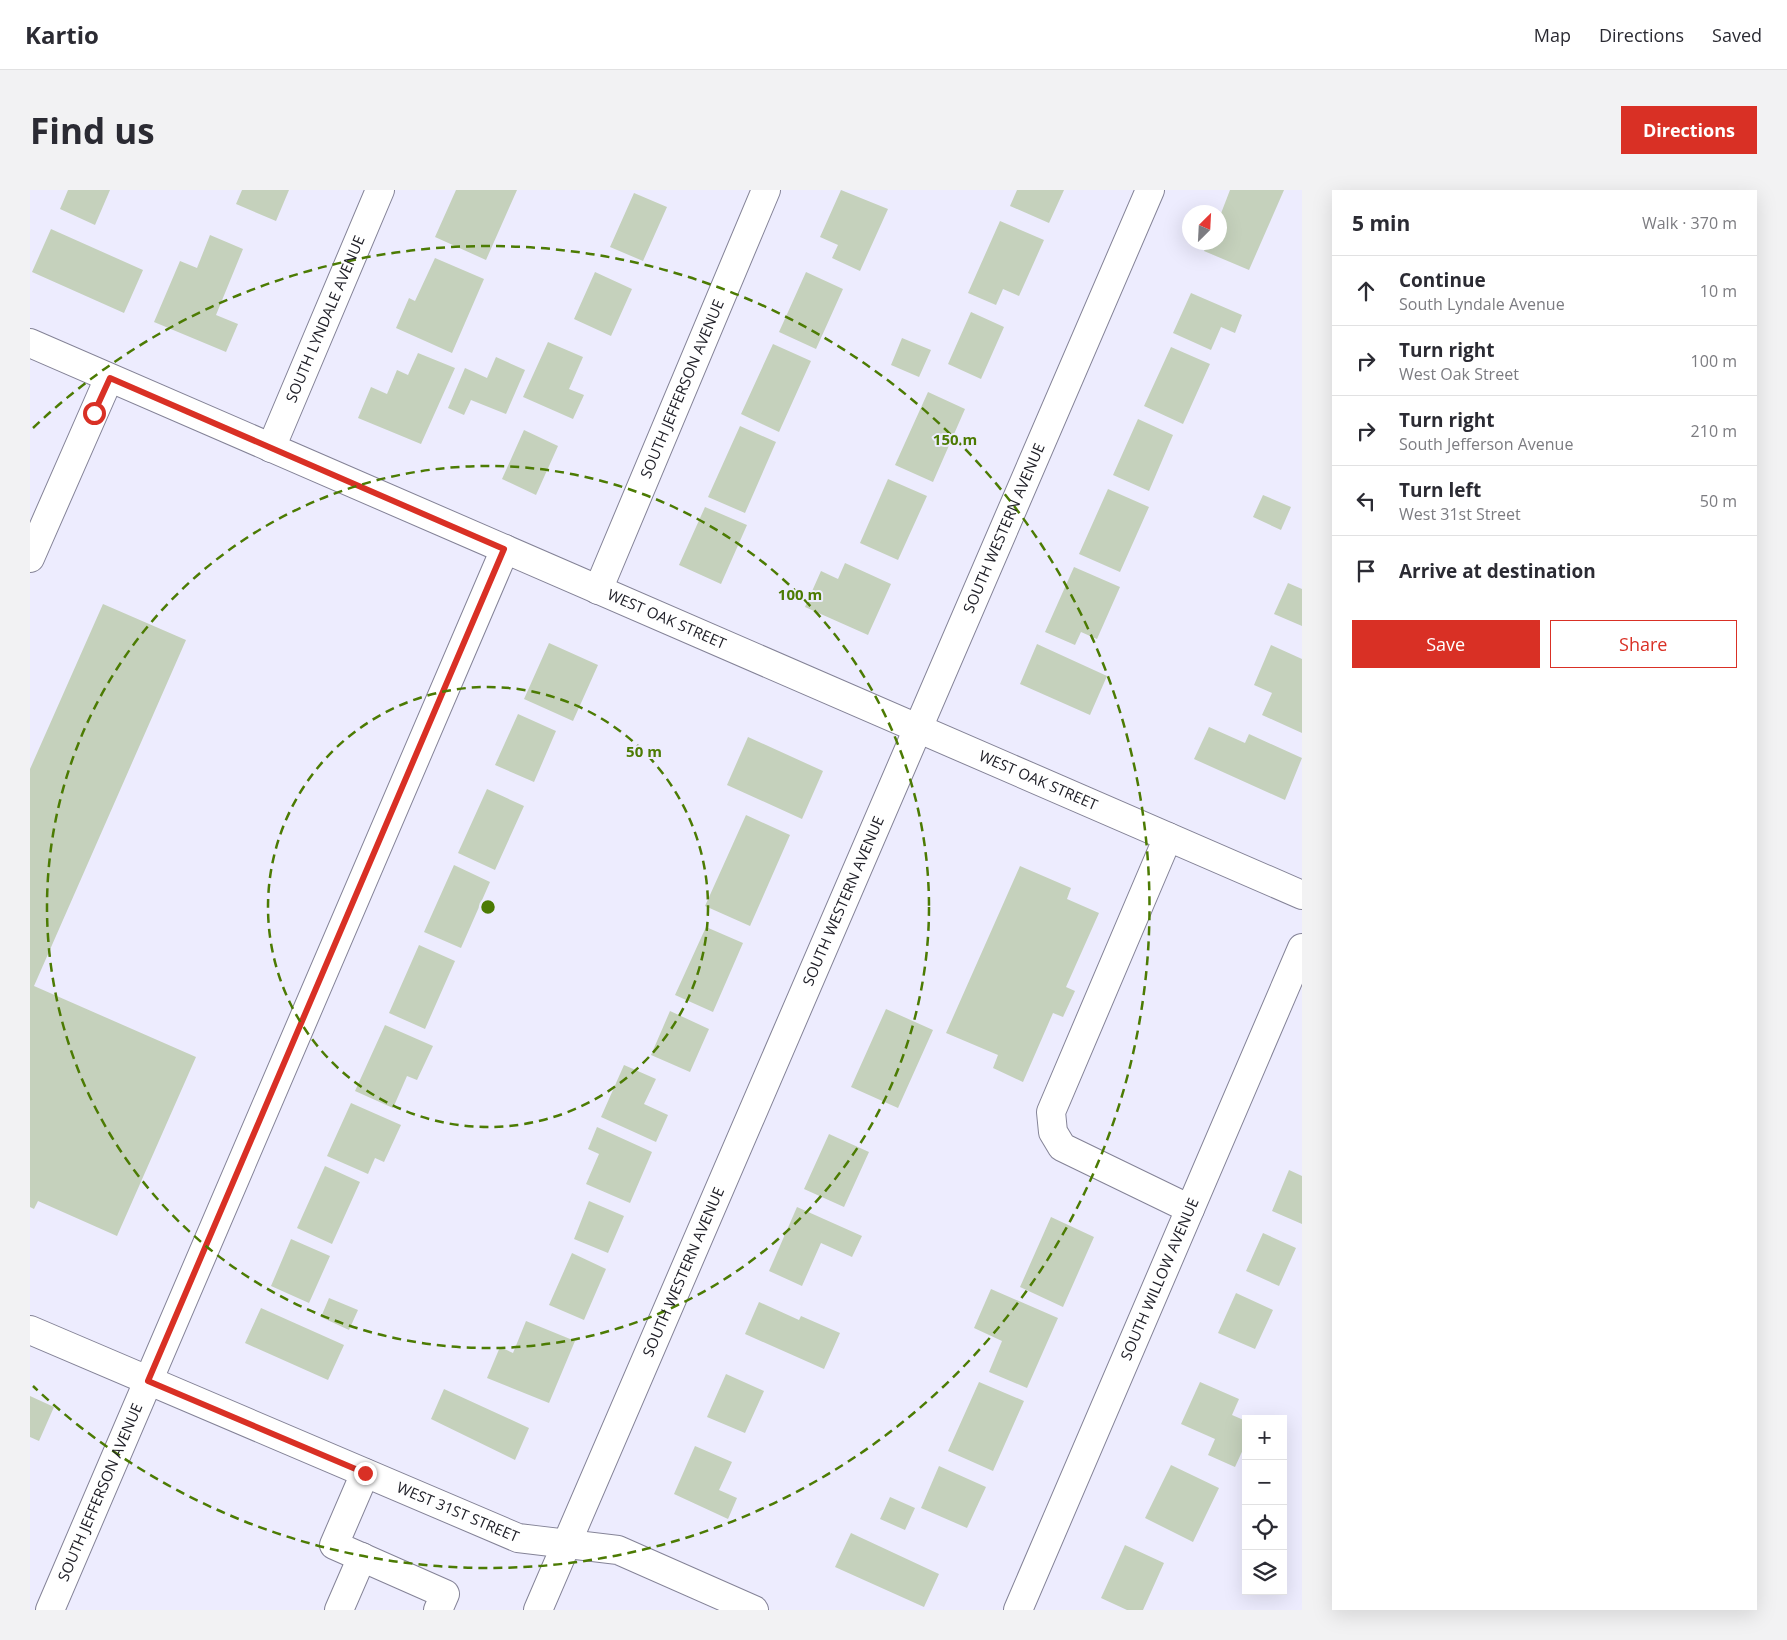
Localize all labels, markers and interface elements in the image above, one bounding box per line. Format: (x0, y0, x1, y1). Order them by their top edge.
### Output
text: Kartio (25, 18, 99, 51)
text: Map (1534, 23, 1571, 47)
text: Directions (1599, 23, 1684, 47)
text: Saved (1712, 23, 1762, 47)
button: Directions (1621, 106, 1757, 154)
text: Find us (30, 107, 155, 154)
north arrow (1182, 205, 1227, 250)
text: 5 min (1352, 209, 1410, 237)
text: Walk · 370 m (1642, 212, 1737, 234)
street label: SOUTH LYNDALE AVENUE (280, 232, 369, 405)
text: Continue (1399, 267, 1486, 293)
icon: ahead (1352, 277, 1380, 305)
text: 10 m (1700, 280, 1737, 302)
text: South Lyndale Avenue (1399, 293, 1565, 315)
street label: SOUTH JEFFERSON AVENUE (635, 296, 728, 481)
text: Turn right (1399, 337, 1494, 363)
icon: right (1352, 347, 1380, 375)
text: 100 m (1691, 350, 1737, 372)
text: West Oak Street (1399, 363, 1519, 385)
route start (83, 402, 106, 425)
text: Turn right (1399, 407, 1494, 433)
icon: right (1352, 417, 1380, 445)
text: 210 m (1691, 420, 1737, 442)
text: 150 m (933, 429, 977, 449)
text: South Jefferson Avenue (1399, 433, 1573, 455)
street label: SOUTH WESTERN AVENUE (958, 440, 1049, 616)
text: Turn left (1399, 477, 1481, 503)
icon: left (1352, 487, 1380, 515)
text: 50 m (1700, 490, 1737, 512)
text: West 31st Street (1399, 503, 1521, 525)
icon: arrive (1352, 557, 1380, 585)
text: Arrive at destination (1399, 558, 1596, 584)
street label: WEST OAK STREET (605, 584, 730, 653)
text: 100 m (778, 584, 822, 604)
button: Save (1352, 620, 1540, 668)
button: Share (1550, 620, 1737, 668)
text: 50 m (626, 741, 662, 761)
street label: WEST OAK STREET (976, 745, 1102, 814)
street label: SOUTH WESTERN AVENUE (797, 813, 888, 989)
centre of rings (479, 898, 497, 916)
street label: SOUTH WESTERN AVENUE (637, 1184, 728, 1360)
street label: SOUTH WILLOW AVENUE (1115, 1195, 1203, 1363)
street label: SOUTH JEFFERSON AVENUE (52, 1400, 147, 1584)
map controls (1242, 1415, 1287, 1595)
button: + (1242, 1415, 1287, 1460)
button: − (1242, 1460, 1287, 1505)
route end (354, 1462, 377, 1485)
street label: WEST 31ST STREET (394, 1477, 523, 1547)
button: locate (1242, 1505, 1287, 1550)
button: layers (1242, 1550, 1287, 1595)

